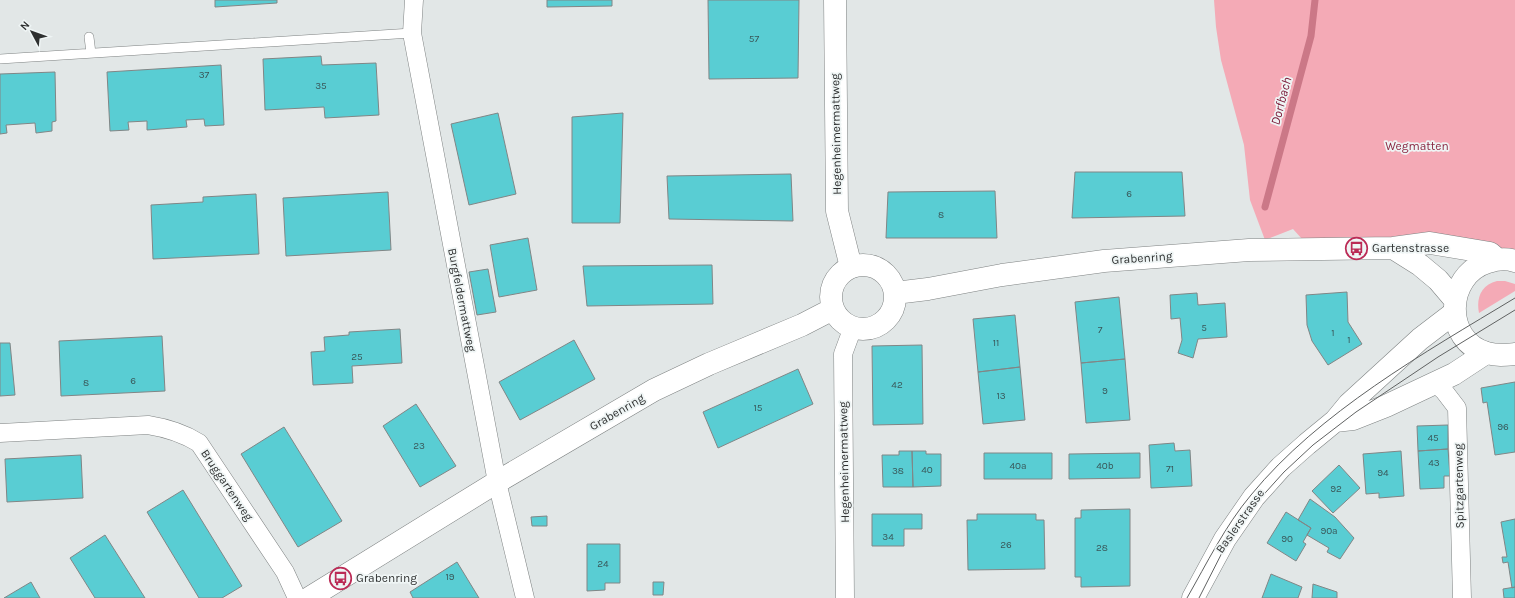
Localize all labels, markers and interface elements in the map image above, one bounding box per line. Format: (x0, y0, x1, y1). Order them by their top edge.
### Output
north arrow (12, 12, 52, 52)
text: N (17, 19, 32, 33)
house number: 57 (749, 33, 759, 45)
house number: 37 (199, 69, 210, 81)
street label: Hegenheimermattweg (828, 73, 844, 195)
water label: Dorfbach (1267, 75, 1295, 127)
house number: 35 (315, 80, 327, 92)
park label: Wegmatten (1385, 139, 1449, 153)
house number: 6 (1126, 188, 1132, 200)
house number: 8 (938, 209, 944, 221)
bus stop icon: Gartenstrasse (1343, 235, 1369, 261)
place label: Gartenstrasse (1372, 241, 1449, 255)
street label: Burgfeldermattweg (445, 247, 479, 353)
street label: Grabenring (1111, 249, 1173, 267)
house number: 5 (1201, 322, 1207, 334)
house number: 7 (1098, 324, 1103, 336)
house number: 1 (1331, 327, 1335, 339)
house number: 1 (1347, 334, 1351, 346)
house number: 11 (993, 337, 999, 349)
house number: 25 (351, 351, 363, 363)
house number: 6 (130, 375, 136, 387)
house number: 8 (83, 377, 89, 389)
house number: 42 (891, 379, 903, 391)
house number: 9 (1102, 385, 1108, 397)
house number: 13 (996, 390, 1006, 402)
street label: Grabenring (587, 391, 647, 433)
street label: Hegenheimermattweg (836, 401, 852, 523)
house number: 15 (754, 402, 763, 414)
house number: 96 (1497, 421, 1509, 433)
house number: 45 (1427, 432, 1439, 444)
house number: 23 (413, 440, 425, 452)
street label: Spitzgartenweg (1451, 443, 1467, 529)
street label: Bruggartenweg (198, 447, 256, 524)
house number: 43 (1428, 457, 1440, 469)
house number: 40a (1009, 460, 1027, 472)
house number: 40b (1096, 460, 1114, 472)
house number: 71 (1166, 463, 1174, 475)
house number: 40 (921, 464, 933, 476)
house number: 38 (892, 465, 904, 477)
house number: 94 (1377, 467, 1389, 479)
house number: 92 (1330, 483, 1342, 495)
street label: Baslerstrasse (1213, 486, 1267, 556)
house number: 90a (1320, 525, 1338, 537)
house number: 34 (882, 531, 894, 543)
house number: 90 (1281, 533, 1293, 545)
house number: 26 (1000, 539, 1012, 551)
house number: 28 (1096, 542, 1108, 554)
house number: 24 (597, 558, 609, 570)
bus stop icon: Grabenring (328, 565, 354, 591)
place label: Grabenring (356, 571, 417, 585)
house number: 19 (445, 571, 455, 583)

